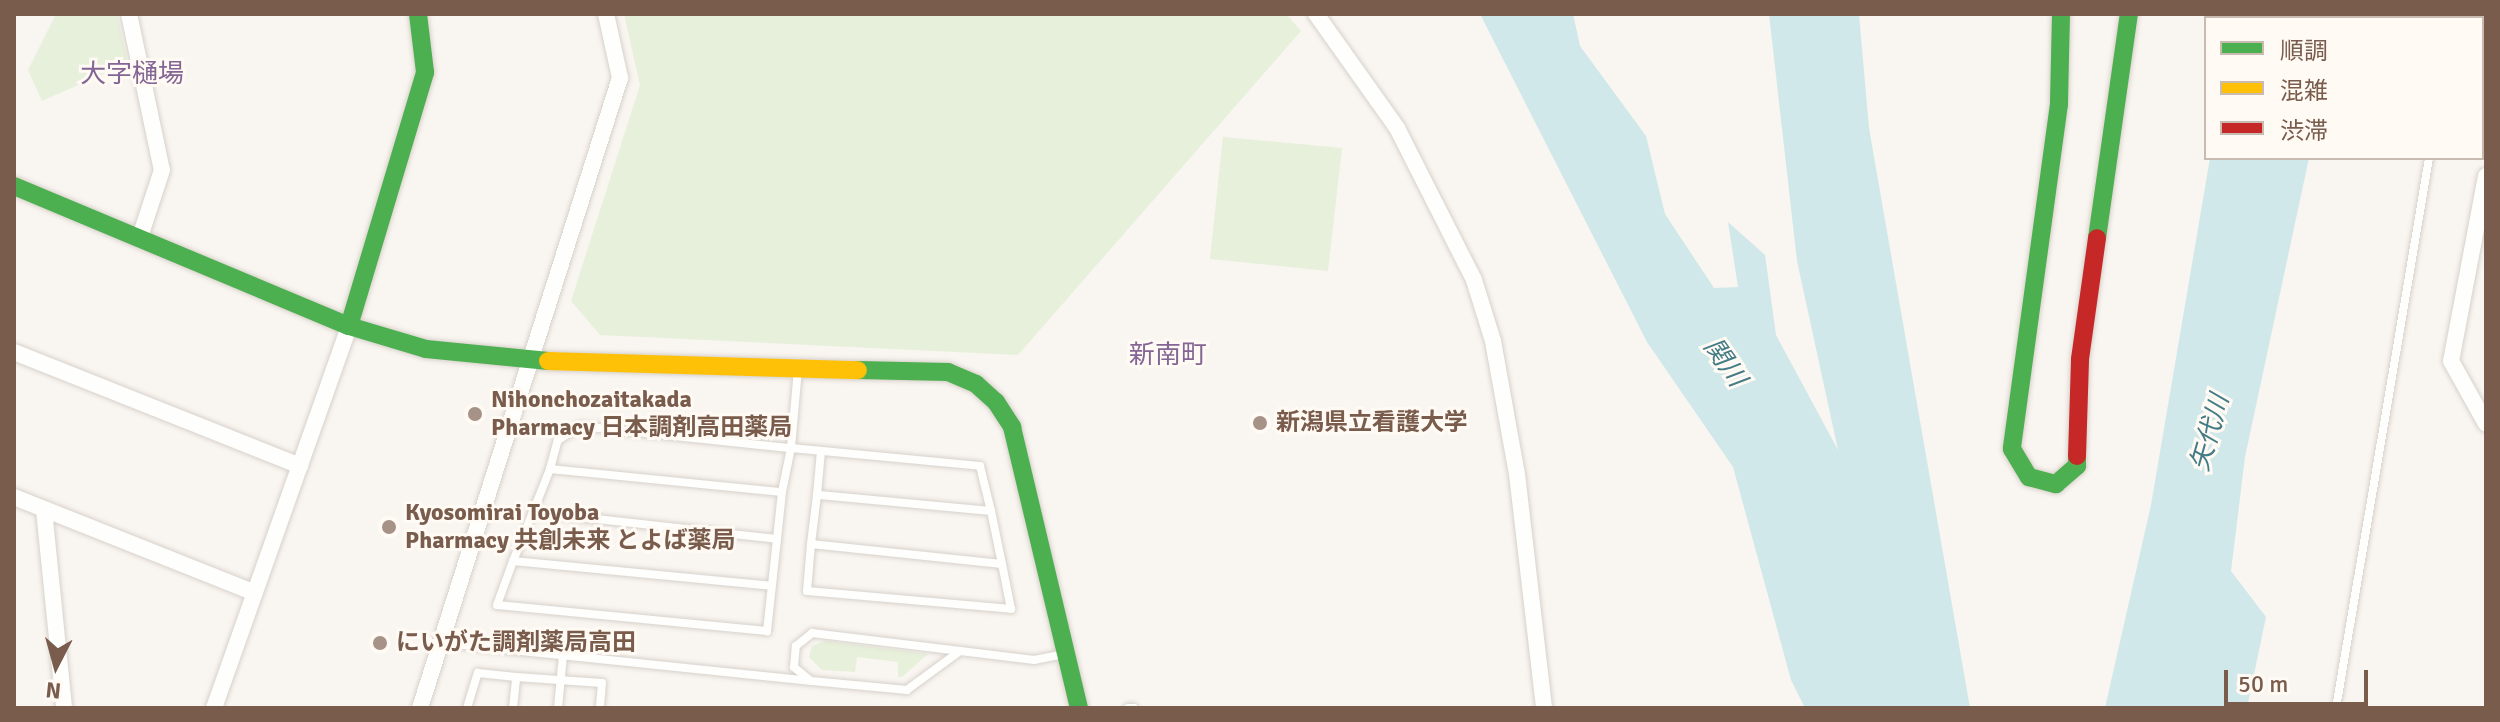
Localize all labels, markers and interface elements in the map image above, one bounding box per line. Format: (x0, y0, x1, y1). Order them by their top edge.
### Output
legend (2204, 16, 2484, 160)
text: 順調 (2280, 36, 2328, 66)
district label: 大字樋場 (80, 59, 184, 91)
text: 混雑 (2280, 76, 2328, 106)
text: 渋滞 (2280, 116, 2328, 146)
water label: 関川 (1696, 333, 1752, 393)
district label: 新南町 (1129, 340, 1207, 372)
place label: Nihonchozaitakada Pharmacy 日本調剤高田薬局 (491, 386, 792, 442)
water label: 矢代川 (2185, 391, 2237, 475)
marker: Nihonchozaitakada Pharmacy 日本調剤高田薬局 (466, 405, 484, 423)
place label: 新潟県立看護大学 (1276, 409, 1468, 437)
marker: 新潟県立看護大学 (1251, 414, 1269, 432)
place label: Kyosomirai Toyoba Pharmacy 共創未来 とよば薬局 (405, 499, 735, 555)
marker: Kyosomirai Toyoba Pharmacy 共創未来 とよば薬局 (380, 518, 398, 536)
north arrow (16, 626, 96, 706)
place label: にいがた調剤薬局高田 (396, 629, 636, 657)
marker: にいがた調剤薬局高田 (371, 634, 389, 652)
scale bar (2228, 654, 2372, 704)
text: 50 m (2238, 669, 2288, 699)
text: N (44, 676, 62, 705)

